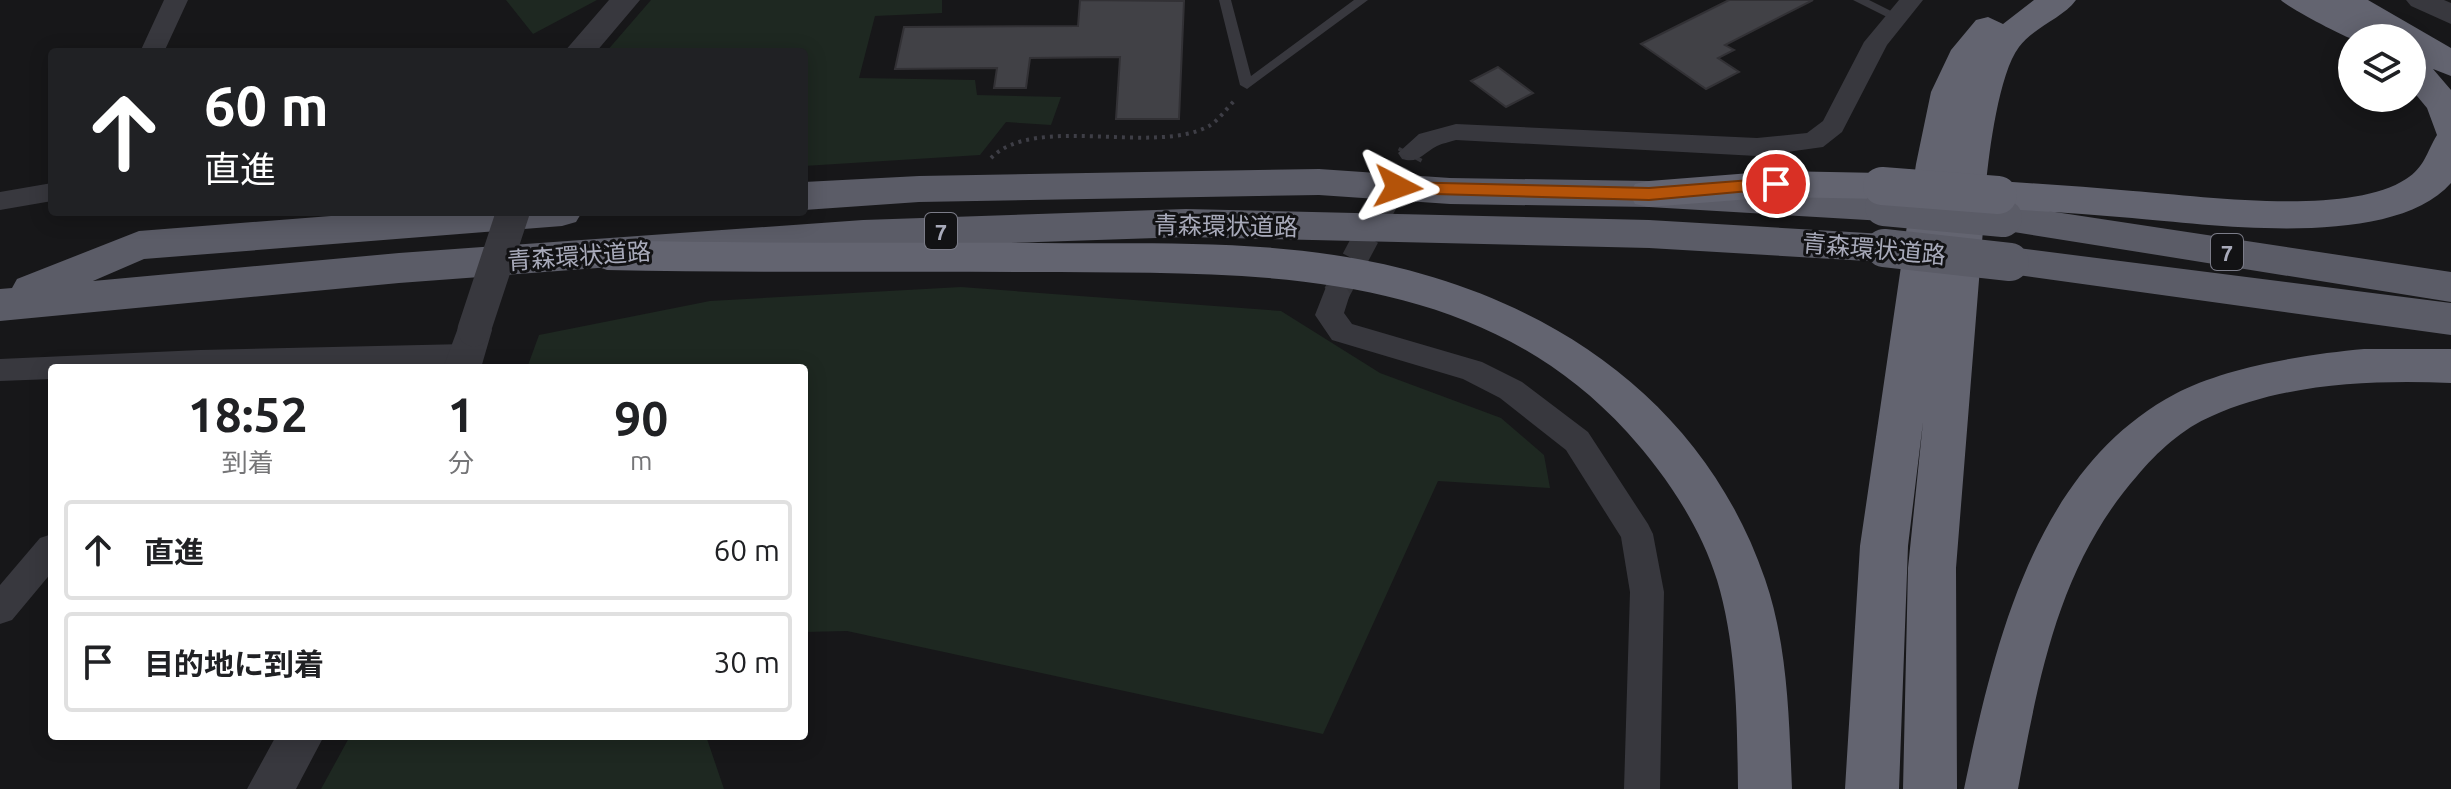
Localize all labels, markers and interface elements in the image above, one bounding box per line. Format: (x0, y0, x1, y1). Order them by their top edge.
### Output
map controls (2338, 24, 2426, 112)
button: layers (2338, 24, 2426, 112)
text: 60 m (204, 74, 329, 137)
icon: ahead (72, 80, 176, 184)
position arrow (1356, 145, 1440, 229)
text: 直進 (204, 148, 276, 189)
pin (1742, 150, 1810, 218)
icon: arrive (1754, 162, 1798, 206)
street label: 青森環状道路 (1154, 211, 1298, 241)
road number: 7 (925, 213, 957, 249)
street label: 青森環状道路 (1801, 229, 1947, 269)
road number: 7 (2211, 234, 2243, 270)
street label: 青森環状道路 (506, 238, 652, 274)
text: 18:52 (188, 387, 308, 441)
text: 1 (447, 387, 475, 441)
text: 90 (614, 391, 668, 445)
text: m (630, 446, 652, 475)
text: 到着 (222, 448, 274, 477)
text: 分 (448, 448, 474, 477)
icon: ahead (76, 528, 120, 572)
text: 60 m (713, 533, 780, 567)
text: 直進 (144, 535, 204, 569)
icon: arrive (76, 640, 120, 684)
text: 30 m (713, 645, 780, 679)
text: 目的地に到着 (144, 647, 324, 681)

